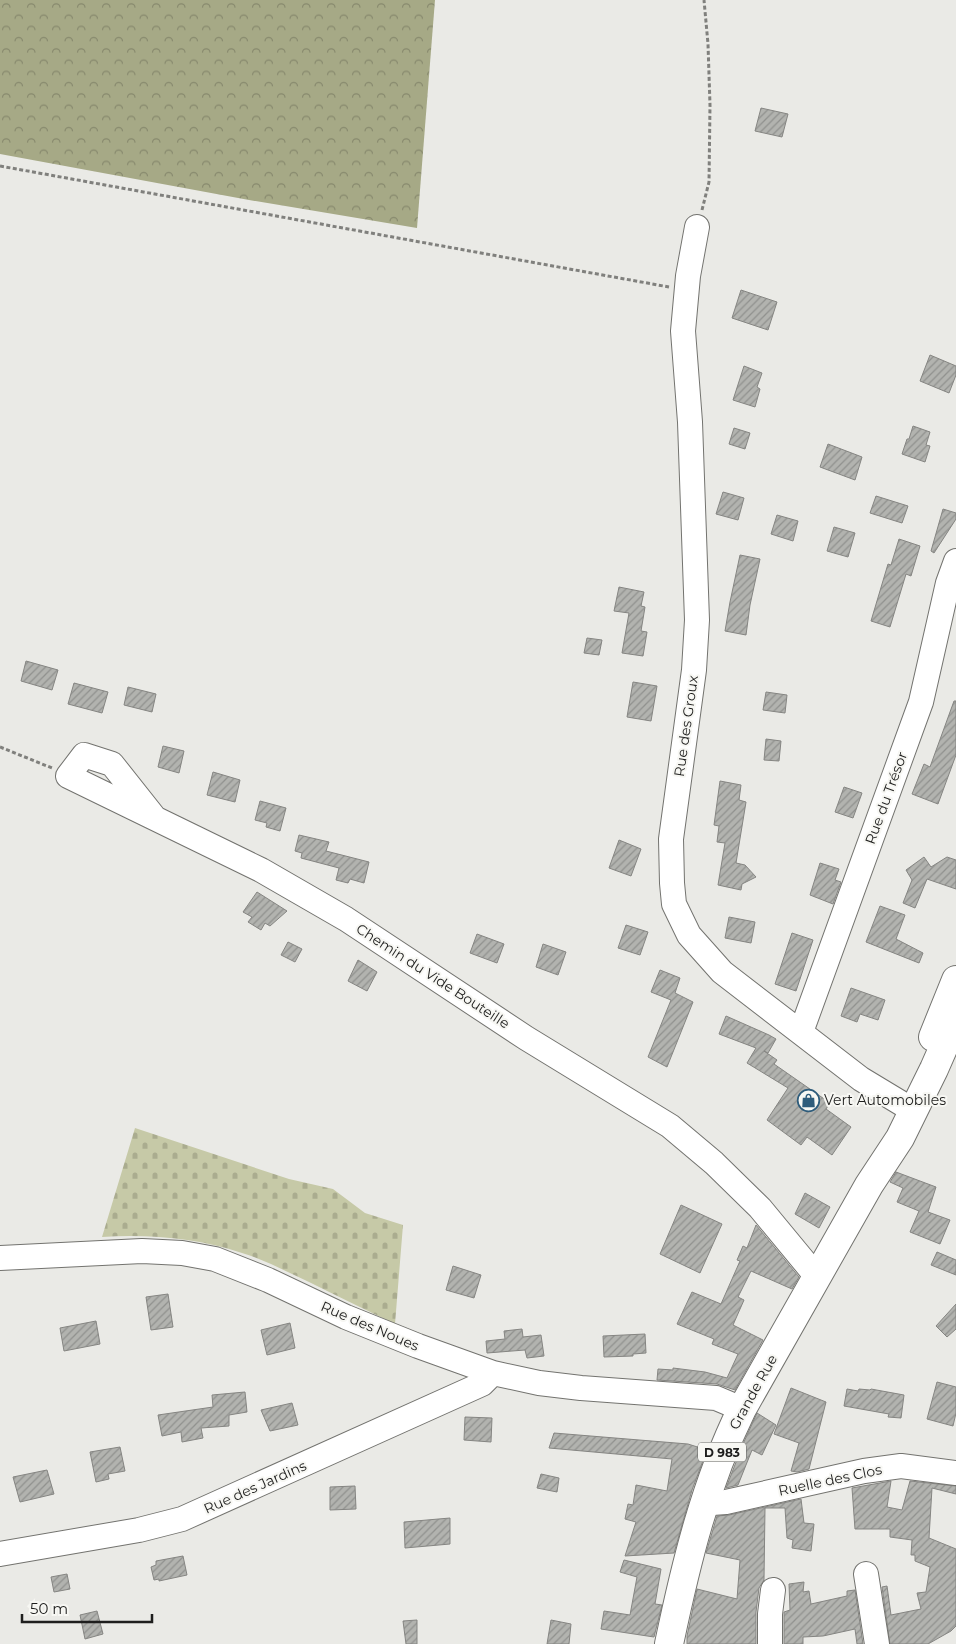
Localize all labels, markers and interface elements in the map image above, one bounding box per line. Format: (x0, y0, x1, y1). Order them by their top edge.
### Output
street label: Rue des Groux (670, 674, 702, 778)
street label: Rue du Trésor (861, 749, 911, 847)
street label: Chemin du Vide Bouteille (353, 920, 513, 1032)
shop icon: Vert Automobiles (796, 1088, 820, 1112)
place label: Vert Automobiles (824, 1091, 946, 1109)
street label: Rue des Noues (318, 1297, 422, 1355)
street label: Grande Rue (725, 1351, 781, 1433)
road number: D 983 (698, 1442, 746, 1461)
street label: Rue des Jardins (201, 1456, 309, 1518)
street label: Ruelle des Clos (777, 1460, 884, 1500)
scale bar (22, 1592, 152, 1624)
text: 50 m (30, 1599, 68, 1618)

